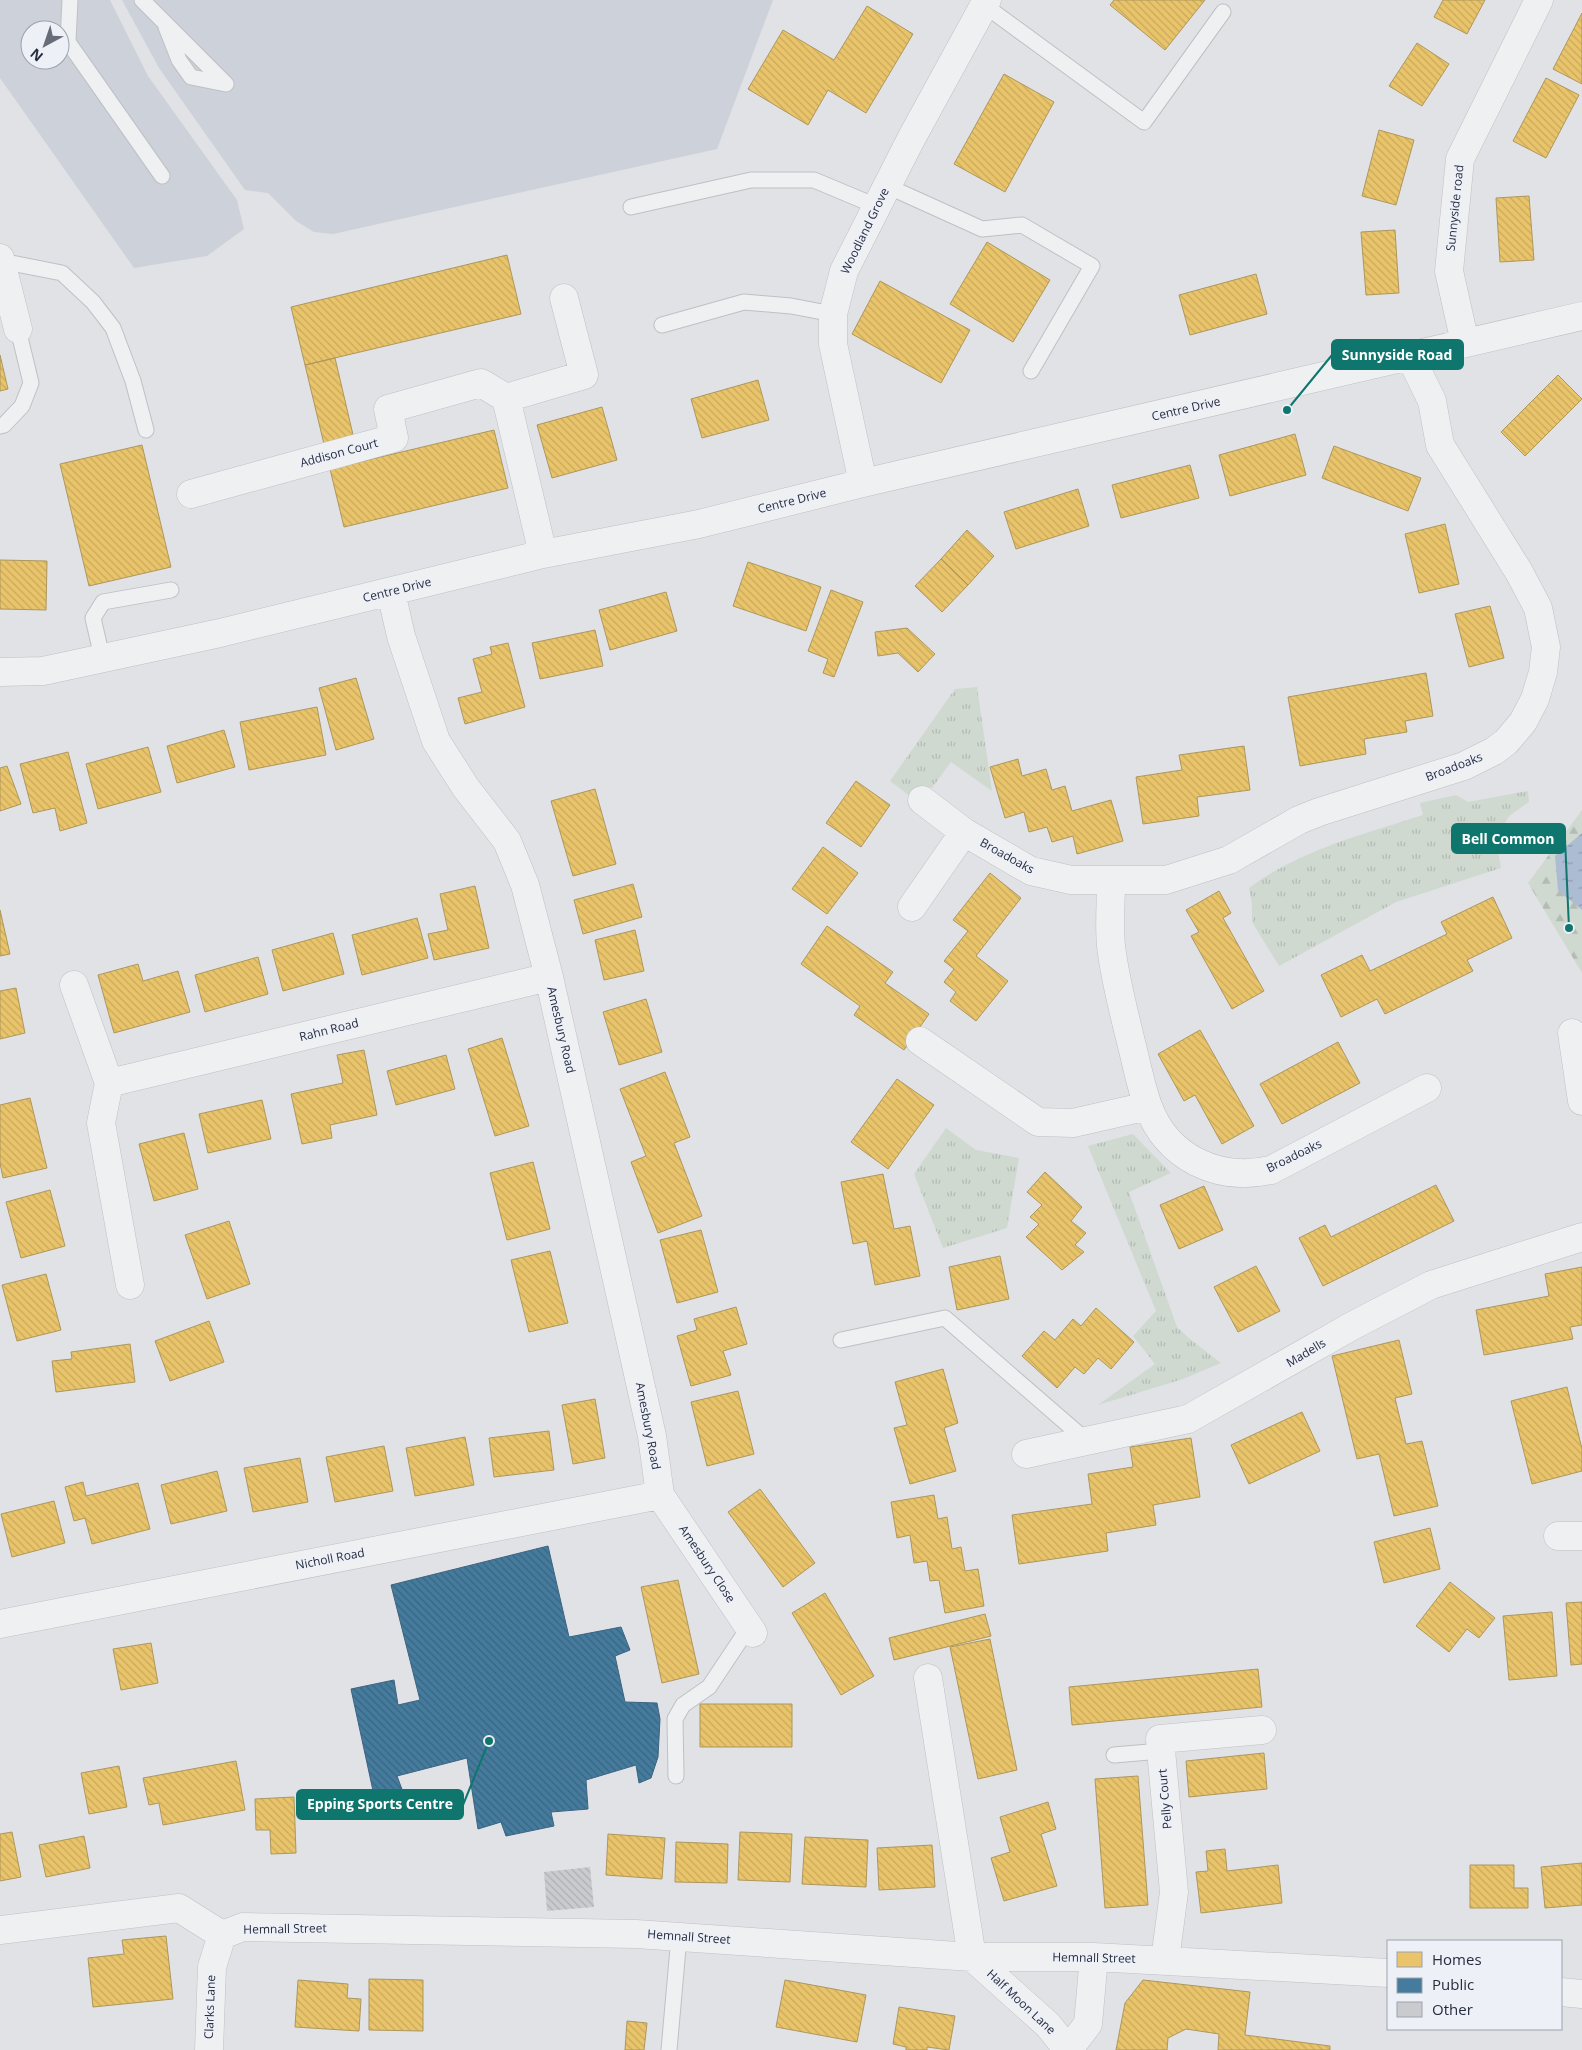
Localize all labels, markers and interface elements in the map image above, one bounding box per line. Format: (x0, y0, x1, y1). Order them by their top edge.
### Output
north arrow (20, 20, 70, 70)
text: N (26, 44, 47, 66)
street label: Sunnyside road (1442, 164, 1467, 252)
street label: Woodland Grove (836, 185, 893, 277)
callout: Sunnyside Road (1332, 340, 1463, 369)
text: Sunnyside Road (1342, 345, 1452, 364)
street label: Centre Drive (1150, 392, 1222, 425)
street label: Addison Court (298, 434, 380, 471)
street label: Centre Drive (756, 484, 828, 517)
street label: Centre Drive (361, 573, 433, 606)
street label: Broadoaks (1423, 748, 1485, 785)
callout: Bell Common (1452, 824, 1565, 853)
text: Bell Common (1462, 829, 1554, 848)
street label: Broadoaks (977, 834, 1038, 878)
street label: Amesbury Road (543, 985, 580, 1075)
street label: Rahn Road (297, 1014, 360, 1045)
street label: Broadoaks (1263, 1135, 1325, 1176)
street label: Madells (1283, 1334, 1329, 1371)
street label: Amesbury Road (632, 1381, 665, 1471)
street label: Amesbury Close (675, 1522, 740, 1606)
street label: Nicholl Road (294, 1543, 366, 1574)
street label: Pelly Court (1153, 1768, 1176, 1830)
callout: Epping Sports Centre (297, 1790, 463, 1819)
text: Epping Sports Centre (307, 1794, 453, 1813)
street label: Hemnall Street (243, 1919, 327, 1938)
street label: Hemnall Street (647, 1925, 731, 1948)
legend (1387, 1940, 1562, 2030)
street label: Hemnall Street (1052, 1948, 1136, 1967)
text: Homes (1432, 1949, 1482, 1969)
street label: Half Moon Lane (983, 1965, 1060, 2038)
street label: Clarks Lane (200, 1974, 219, 2039)
text: Public (1432, 1974, 1474, 1994)
text: Other (1432, 1999, 1473, 2019)

